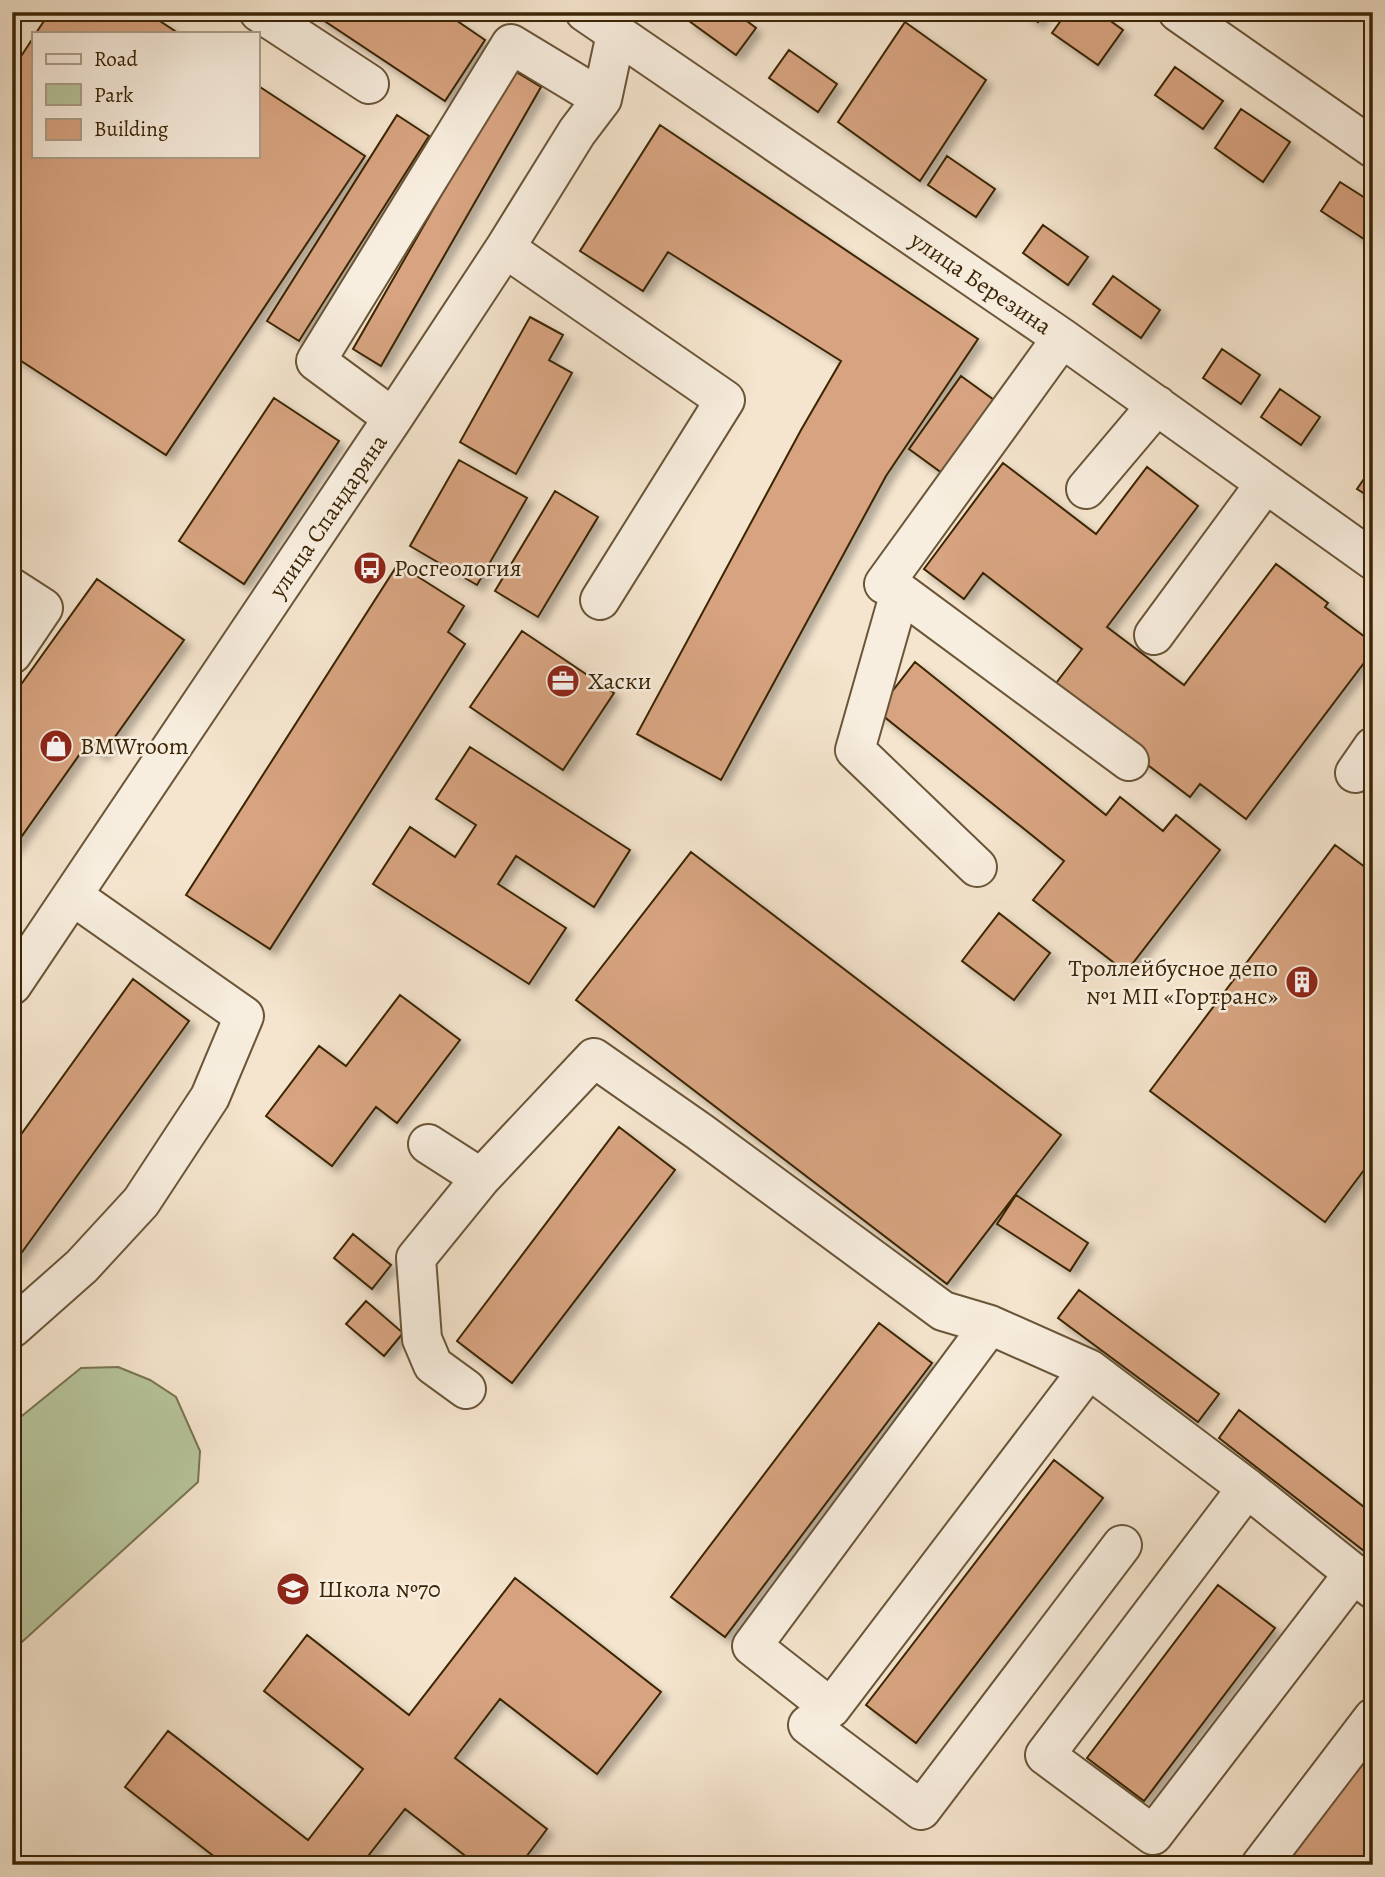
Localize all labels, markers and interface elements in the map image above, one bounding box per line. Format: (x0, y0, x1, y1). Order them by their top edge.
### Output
legend (32, 32, 259, 158)
text: Road (94, 45, 138, 73)
text: Park (94, 81, 134, 109)
text: Building (94, 115, 169, 143)
street label: улица Березина (903, 223, 1058, 342)
street label: улица Спандаряна (261, 428, 395, 605)
bus stop icon: Росгеология (351, 549, 389, 587)
place label: Росгеология (394, 552, 522, 584)
office icon: Хаски (544, 662, 582, 700)
place label: Хаски (588, 665, 651, 697)
shop icon: BMWroom (37, 727, 75, 765)
place label: BMWroom (80, 730, 189, 762)
place label: Троллейбусное депо №1 МП «Гортранс» (1069, 952, 1278, 1012)
building icon: Троллейбусное депо №1 МП «Гортранс» (1283, 963, 1321, 1001)
school or university icon: Школа №70 (274, 1570, 312, 1608)
place label: Школа №70 (318, 1573, 441, 1605)

